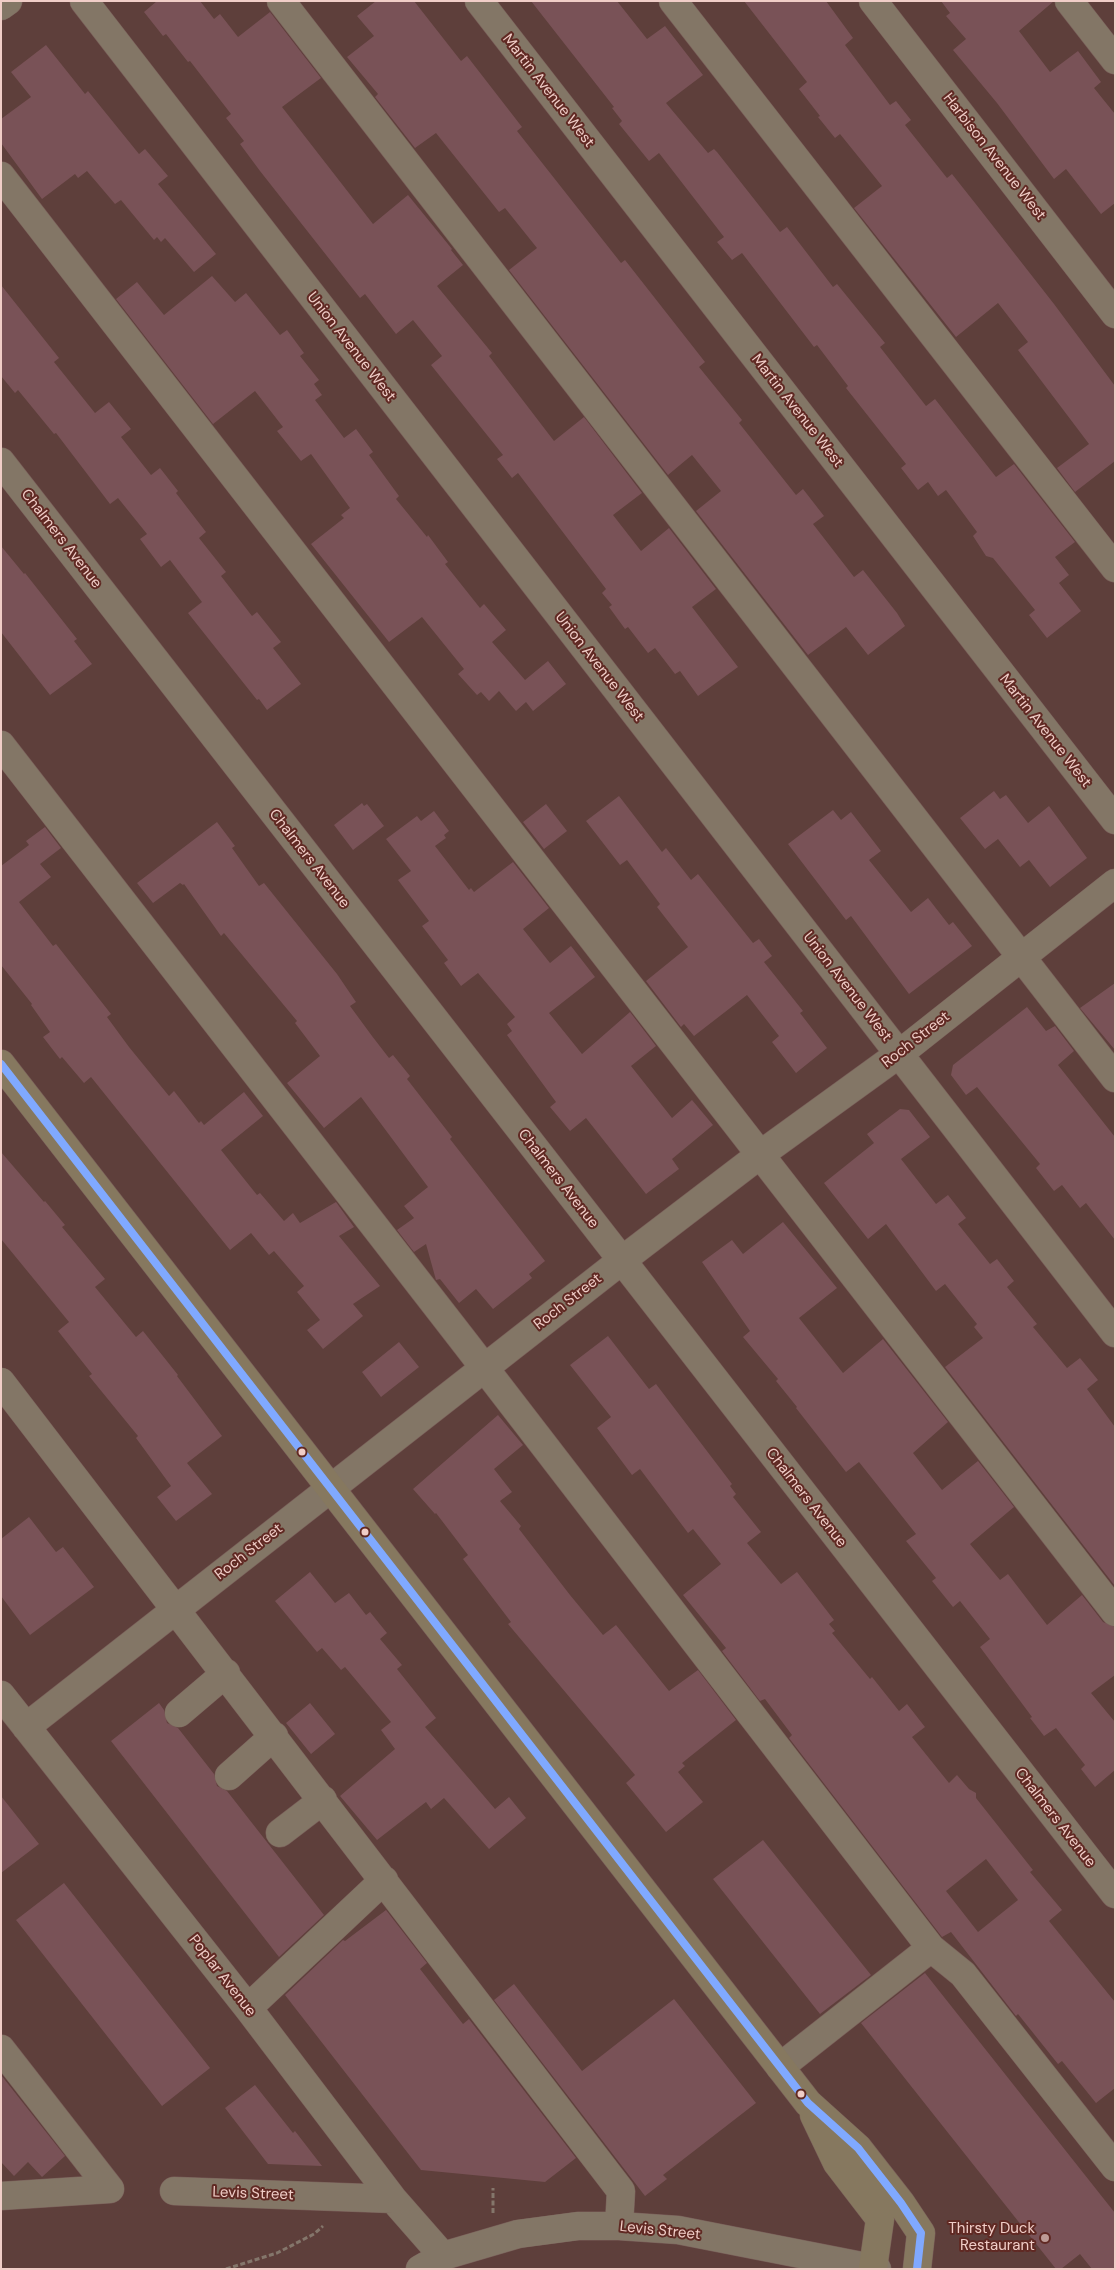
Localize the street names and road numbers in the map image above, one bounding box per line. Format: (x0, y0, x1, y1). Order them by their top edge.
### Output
street label: Martin Avenue West (498, 31, 598, 151)
street label: Harbison Avenue West (939, 90, 1049, 224)
street label: Union Avenue West (303, 289, 399, 405)
street label: Martin Avenue West (747, 351, 847, 471)
street label: Chalmers Avenue (17, 486, 105, 592)
street label: Union Avenue West (551, 609, 647, 725)
street label: Martin Avenue West (995, 671, 1095, 791)
street label: Chalmers Avenue (265, 806, 353, 912)
street label: Union Avenue West (799, 929, 895, 1045)
street label: Roch Street (879, 1008, 953, 1072)
street label: Chalmers Avenue (514, 1126, 602, 1232)
street label: Roch Street (531, 1270, 605, 1334)
street label: Chalmers Avenue (762, 1445, 850, 1551)
street label: Roch Street (212, 1520, 286, 1584)
street label: Chalmers Avenue (1011, 1765, 1099, 1871)
street label: Poplar Avenue (185, 1932, 259, 2020)
street label: Levis Street (212, 2184, 294, 2204)
street label: Levis Street (619, 2218, 701, 2244)

